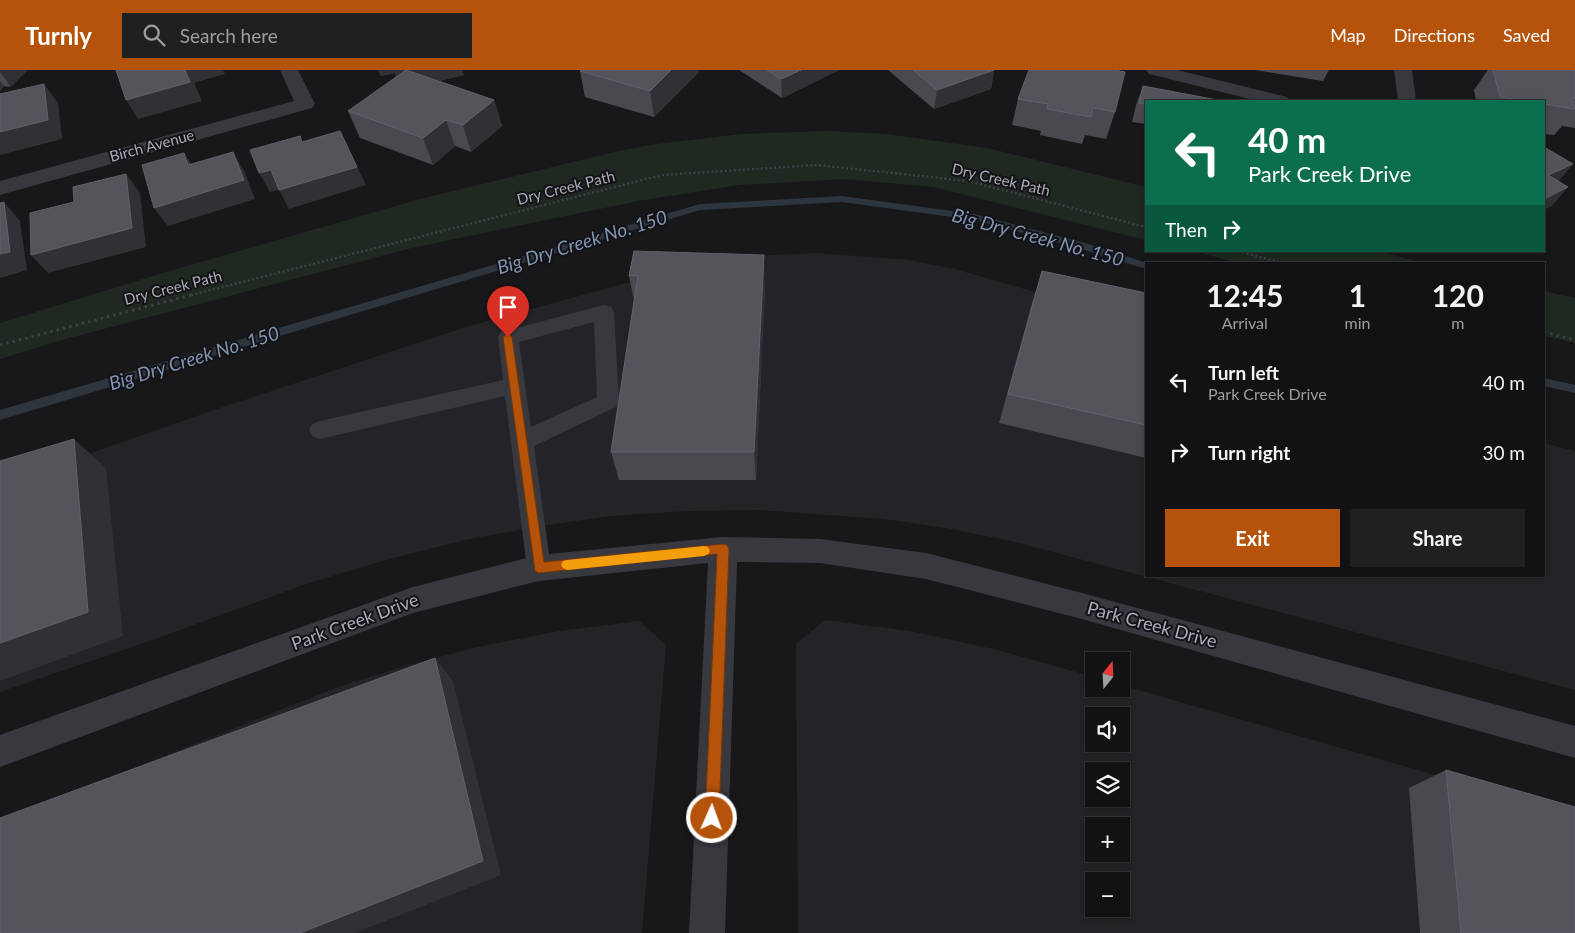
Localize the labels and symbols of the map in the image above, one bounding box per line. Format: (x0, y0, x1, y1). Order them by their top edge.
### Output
street label: Birch Avenue (107, 125, 196, 165)
street label: Dry Creek Path (950, 159, 1052, 199)
street label: Dry Creek Path (515, 166, 617, 208)
water label: Big Dry Creek No. 150 (950, 203, 1126, 270)
water label: Big Dry Creek No. 150 (494, 205, 670, 278)
street label: Dry Creek Path (122, 266, 224, 308)
pin (487, 286, 529, 337)
water label: Big Dry Creek No. 150 (106, 321, 282, 394)
street label: Park Creek Drive (288, 588, 421, 654)
street label: Park Creek Drive (1085, 596, 1220, 652)
north arrow (1085, 652, 1130, 698)
position arrow (685, 791, 737, 843)

